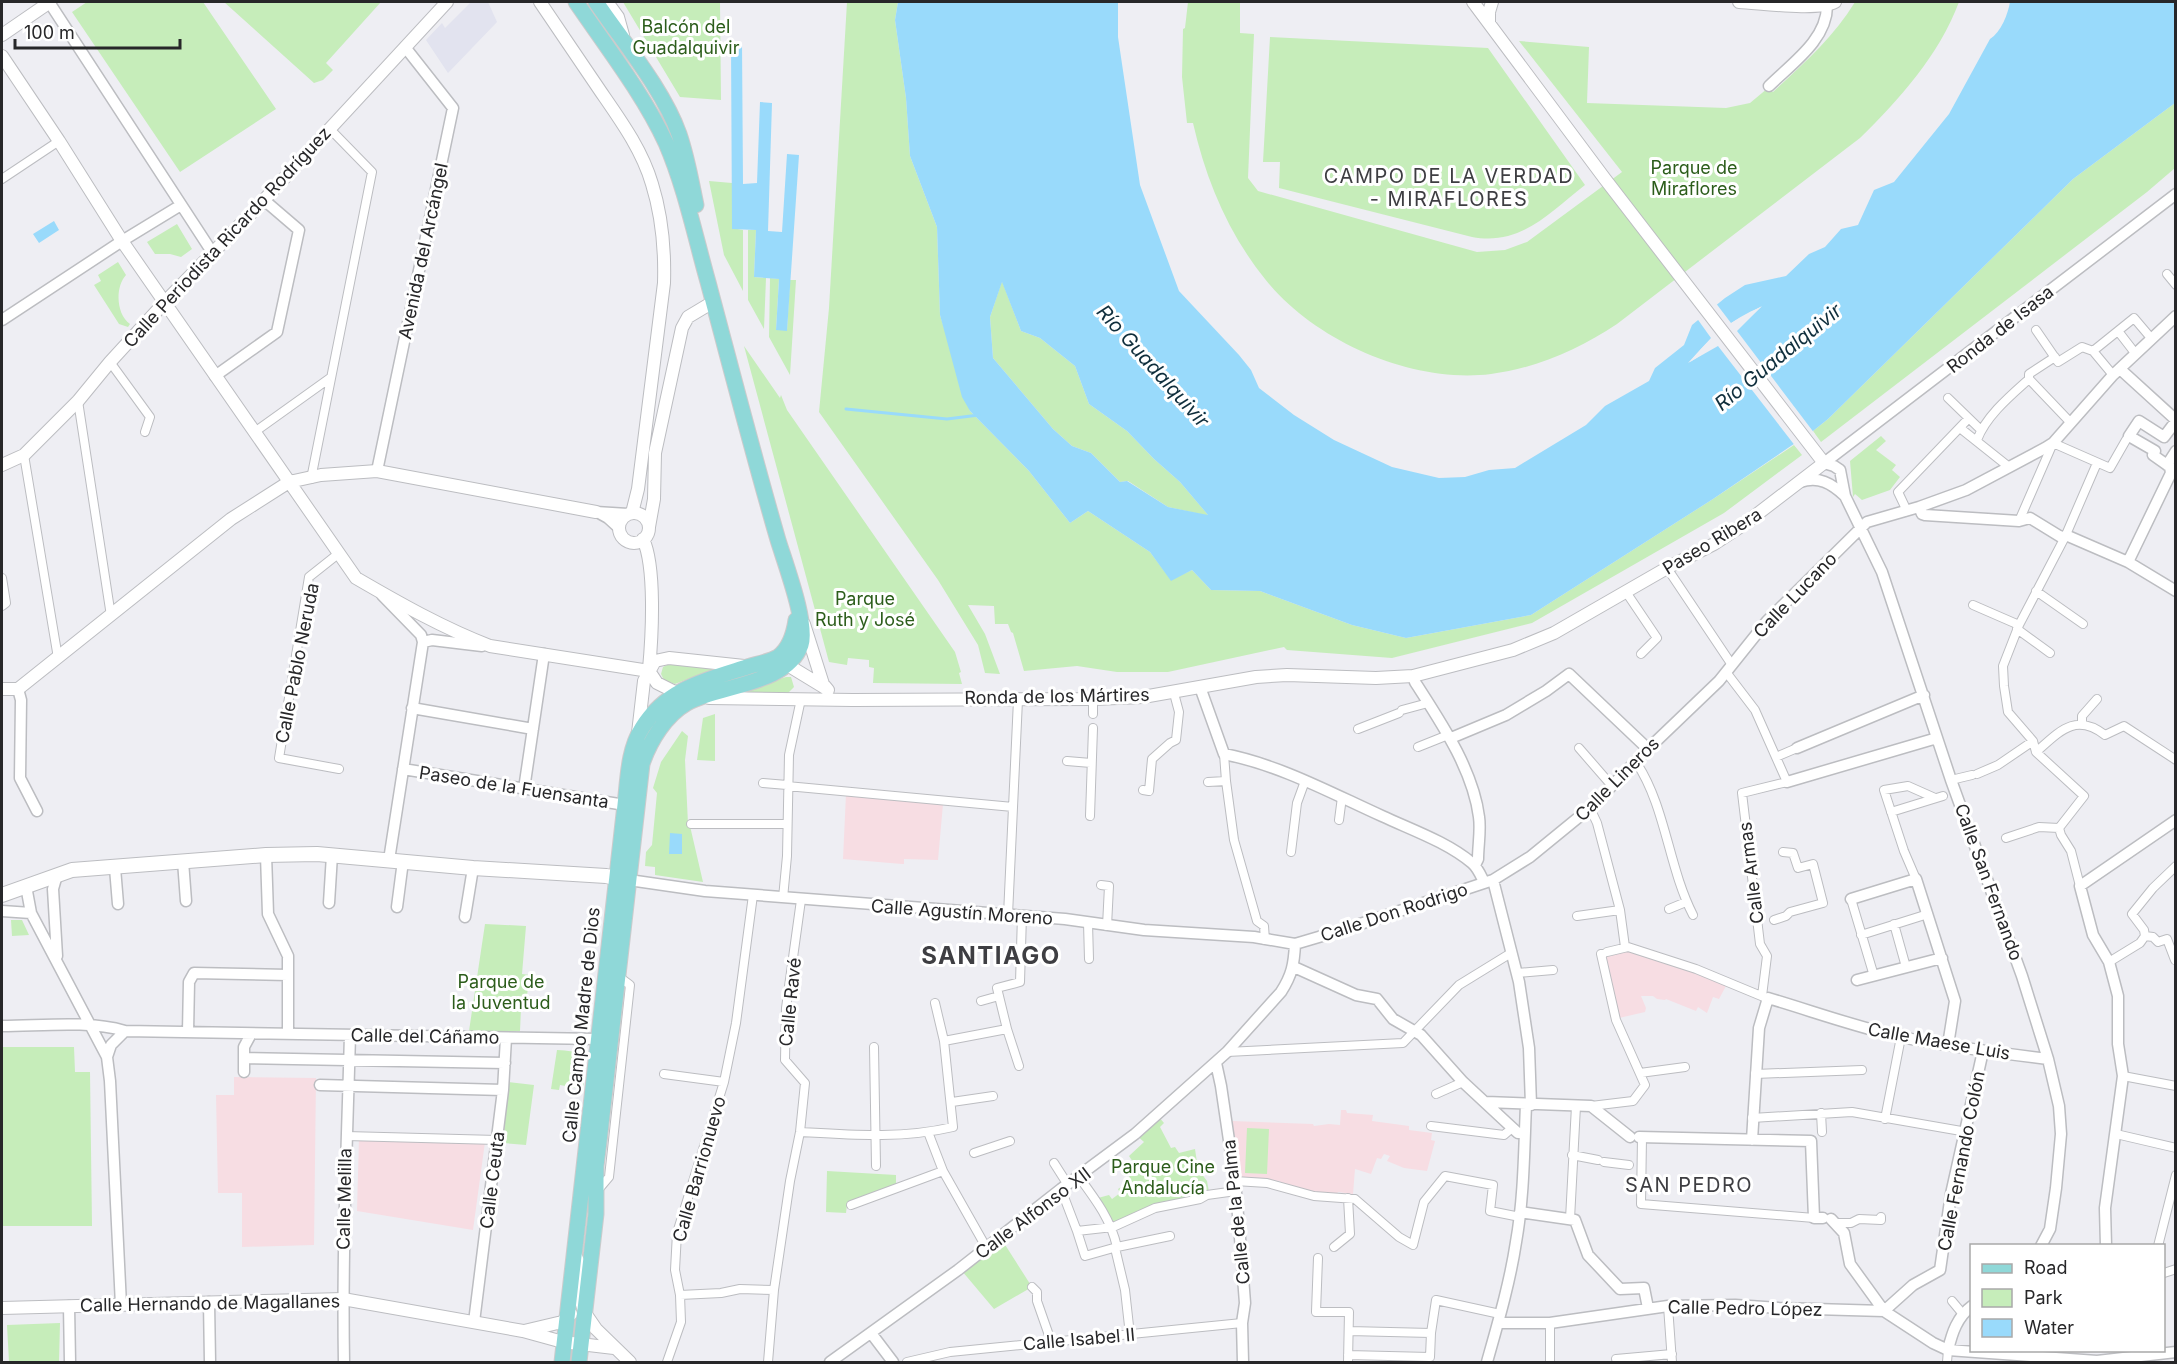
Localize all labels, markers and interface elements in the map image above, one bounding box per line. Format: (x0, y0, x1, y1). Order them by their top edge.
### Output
scale bar (15, 12, 180, 50)
park label: Balcón del Guadalquivir (633, 16, 740, 58)
text: 100 m (24, 22, 75, 43)
street label: Calle Periodista Ricardo Rodríguez (119, 122, 335, 352)
park label: Parque de Miraflores (1651, 157, 1737, 199)
street label: Avenida del Arcángel (394, 161, 452, 341)
district label: CAMPO DE LA VERDAD - MIRAFLORES (1324, 164, 1574, 211)
street label: Ronda de Isasa (1942, 281, 2058, 377)
water label: Río Guadalquivir (1710, 298, 1847, 416)
water label: Río Guadalquivir (1092, 300, 1215, 432)
street label: Paseo Ribera (1659, 503, 1765, 579)
street label: Calle Lucano (1749, 548, 1841, 642)
street label: Calle Pablo Neruda (271, 581, 323, 745)
park label: Parque Ruth y José (815, 588, 915, 630)
street label: Ronda de los Mártires (964, 684, 1150, 708)
street label: Calle Lineros (1571, 733, 1663, 825)
street label: Paseo de la Fuensanta (418, 762, 610, 812)
street label: Calle San Fernando (1951, 801, 2027, 963)
street label: Calle Armas (1734, 821, 1768, 925)
street label: Calle Don Rodrigo (1318, 878, 1470, 946)
street label: Calle Agustín Moreno (870, 895, 1054, 929)
street label: Calle Campo Madre de Dios (558, 906, 604, 1144)
district label: SANTIAGO (921, 941, 1061, 970)
street label: Calle Ravé (775, 957, 805, 1047)
park label: Parque de la Juventud (452, 971, 550, 1013)
street label: Calle Maese Luis (1866, 1018, 2012, 1064)
street label: Calle del Cáñamo (350, 1024, 500, 1048)
street label: Calle Fernando Colón (1933, 1069, 1989, 1253)
street label: Calle Barrionuevo (668, 1094, 730, 1244)
street label: Calle Ceuta (476, 1130, 508, 1230)
street label: Calle de la Palma (1218, 1139, 1254, 1285)
street label: Calle Melilla (333, 1148, 355, 1250)
park label: Parque Cine Andalucía (1111, 1156, 1215, 1198)
street label: Calle Alfonso XII (971, 1163, 1095, 1263)
district label: SAN PEDRO (1625, 1173, 1753, 1197)
legend (1970, 1244, 2165, 1352)
text: Road (2024, 1257, 2067, 1278)
text: Park (2024, 1287, 2063, 1308)
street label: Calle Hernando de Magallanes (80, 1290, 340, 1316)
street label: Calle Pedro López (1667, 1296, 1823, 1320)
text: Water (2024, 1317, 2074, 1338)
street label: Calle Isabel II (1022, 1324, 1136, 1354)

